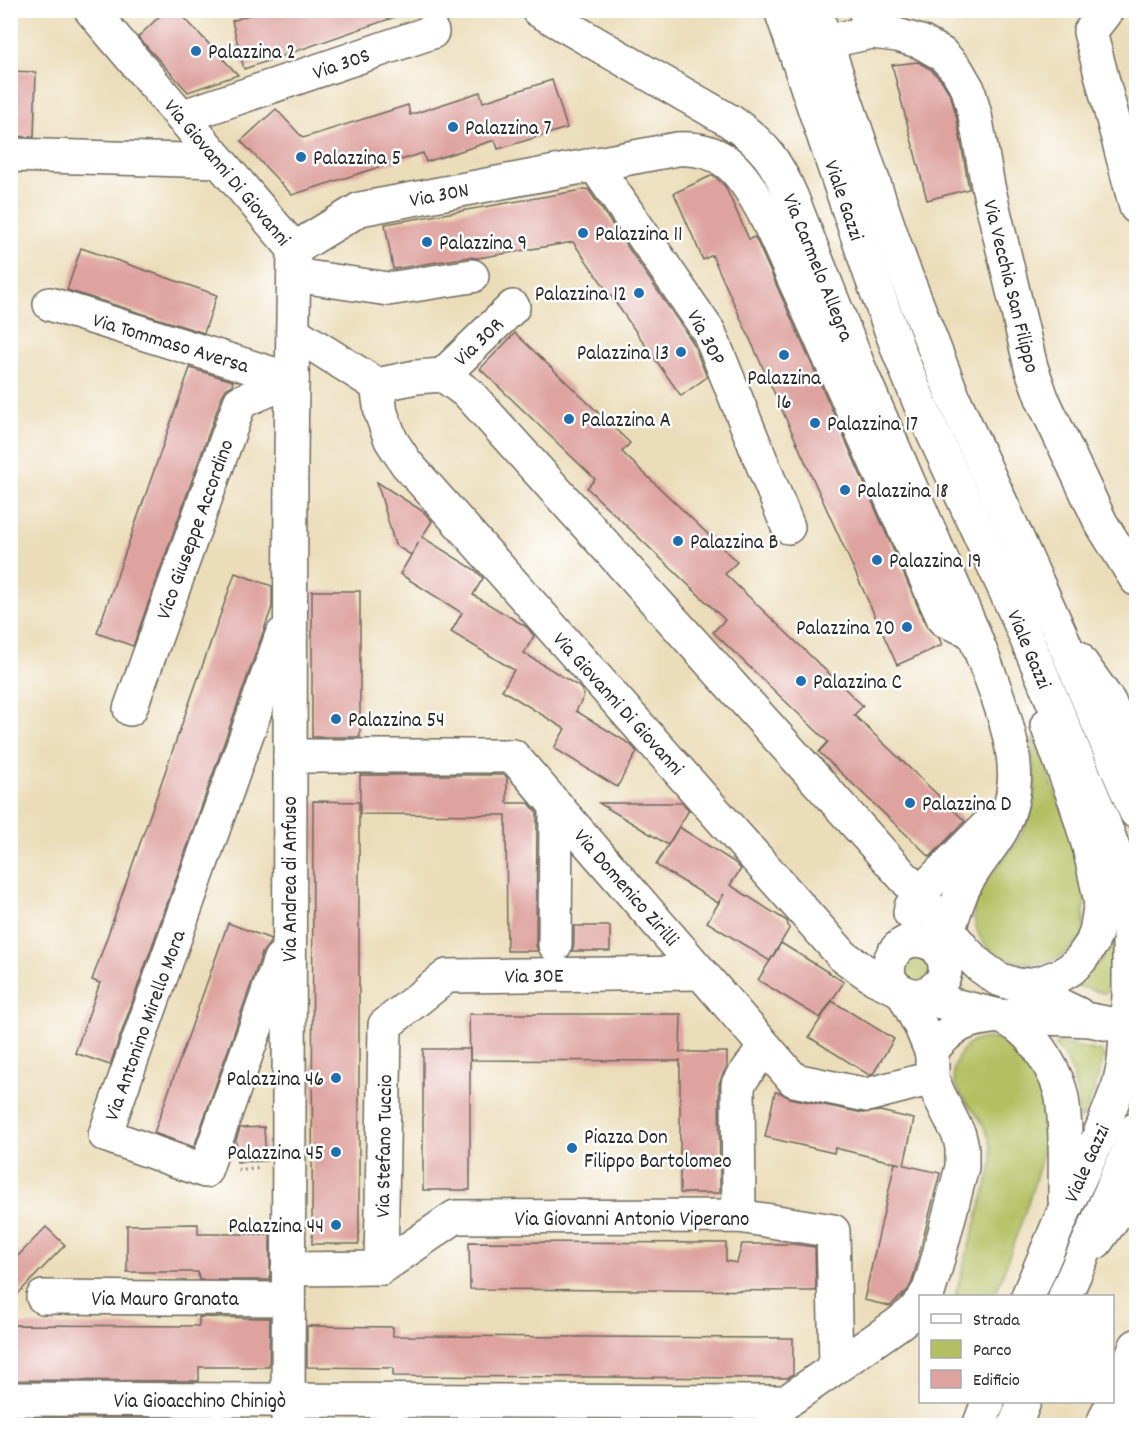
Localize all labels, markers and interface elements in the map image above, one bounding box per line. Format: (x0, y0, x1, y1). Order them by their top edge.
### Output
place label: Palazzina 2 (208, 39, 296, 69)
street label: Via 30S (309, 42, 375, 90)
marker: Palazzina 2 (189, 44, 203, 58)
street label: Via Giovanni Di Giovanni (155, 94, 296, 254)
place label: Palazzina 7 (465, 115, 551, 145)
marker: Palazzina 7 (446, 120, 460, 134)
place label: Palazzina 5 (313, 145, 401, 175)
marker: Palazzina 5 (294, 150, 308, 164)
street label: Viale Gazzi (814, 157, 870, 245)
street label: Via 30N (407, 177, 472, 217)
street label: Via Carmelo Allegra (773, 190, 860, 348)
street label: Via Vecchia San Filippo (973, 197, 1045, 376)
place label: Palazzina 11 (595, 221, 683, 251)
marker: Palazzina 11 (576, 226, 590, 240)
place label: Palazzina 9 (439, 230, 527, 260)
marker: Palazzina 9 (420, 235, 434, 249)
place label: Palazzina 12 (535, 281, 627, 311)
marker: Palazzina 12 (632, 286, 646, 300)
street label: Via 30P (677, 305, 731, 371)
street label: Via Tommaso Aversa (88, 307, 253, 383)
street label: Via 30R (448, 312, 512, 375)
place label: Palazzina 13 (577, 340, 669, 370)
marker: Palazzina 13 (674, 345, 688, 359)
marker: Palazzina 16 (777, 348, 791, 362)
place label: Palazzina 16 (747, 365, 822, 419)
place label: Palazzina A (581, 407, 671, 437)
place label: Palazzina 17 (827, 411, 918, 441)
marker: Palazzina A (562, 412, 576, 426)
marker: Palazzina 17 (808, 416, 822, 430)
street label: Vico Giuseppe Accordino (150, 436, 243, 624)
place label: Palazzina 18 (857, 478, 948, 508)
marker: Palazzina 18 (838, 483, 852, 497)
place label: Palazzina B (690, 529, 778, 559)
marker: Palazzina B (671, 534, 685, 548)
place label: Palazzina 19 (889, 548, 982, 578)
marker: Palazzina 19 (870, 553, 884, 567)
street label: Viale Gazzi (997, 606, 1057, 694)
place label: Palazzina 20 (796, 615, 895, 645)
marker: Palazzina 20 (900, 620, 914, 634)
street label: Via Giovanni Di Giovanni (544, 627, 690, 784)
place label: Palazzina C (813, 669, 902, 699)
marker: Palazzina C (794, 674, 808, 688)
place label: Palazzina 54 (348, 707, 445, 737)
marker: Palazzina 54 (329, 712, 343, 726)
place label: Palazzina D (922, 791, 1011, 821)
street label: Via Andrea di Anfuso (277, 796, 307, 962)
marker: Palazzina D (903, 796, 917, 810)
street label: Via Domenico Zirilli (565, 824, 684, 954)
street label: Via Antonino Mirello Mora (98, 925, 196, 1126)
street label: Via 30E (504, 962, 564, 994)
place label: Palazzina 46 (227, 1066, 324, 1096)
marker: Palazzina 46 (329, 1071, 343, 1085)
street label: Via Stefano Tuccio (370, 1074, 402, 1218)
street label: Viale Gazzi (1058, 1120, 1119, 1208)
place label: Piazza Don Filippo Bartolomeo (584, 1124, 732, 1178)
place label: Palazzina 45 (227, 1140, 324, 1170)
marker: Piazza Don Filippo Bartolomeo (565, 1141, 579, 1155)
marker: Palazzina 45 (329, 1145, 343, 1159)
street label: Via Giovanni Antonio Viperano (515, 1206, 749, 1236)
place label: Palazzina 44 (228, 1213, 324, 1243)
marker: Palazzina 44 (329, 1218, 343, 1232)
street label: Via Mauro Granata (91, 1286, 240, 1316)
legend (919, 1295, 1114, 1403)
text: Strada (973, 1309, 1020, 1334)
text: Parco (973, 1339, 1012, 1364)
text: Edificio (973, 1369, 1020, 1394)
street label: Via Gioacchino Chinigò (114, 1388, 286, 1418)

